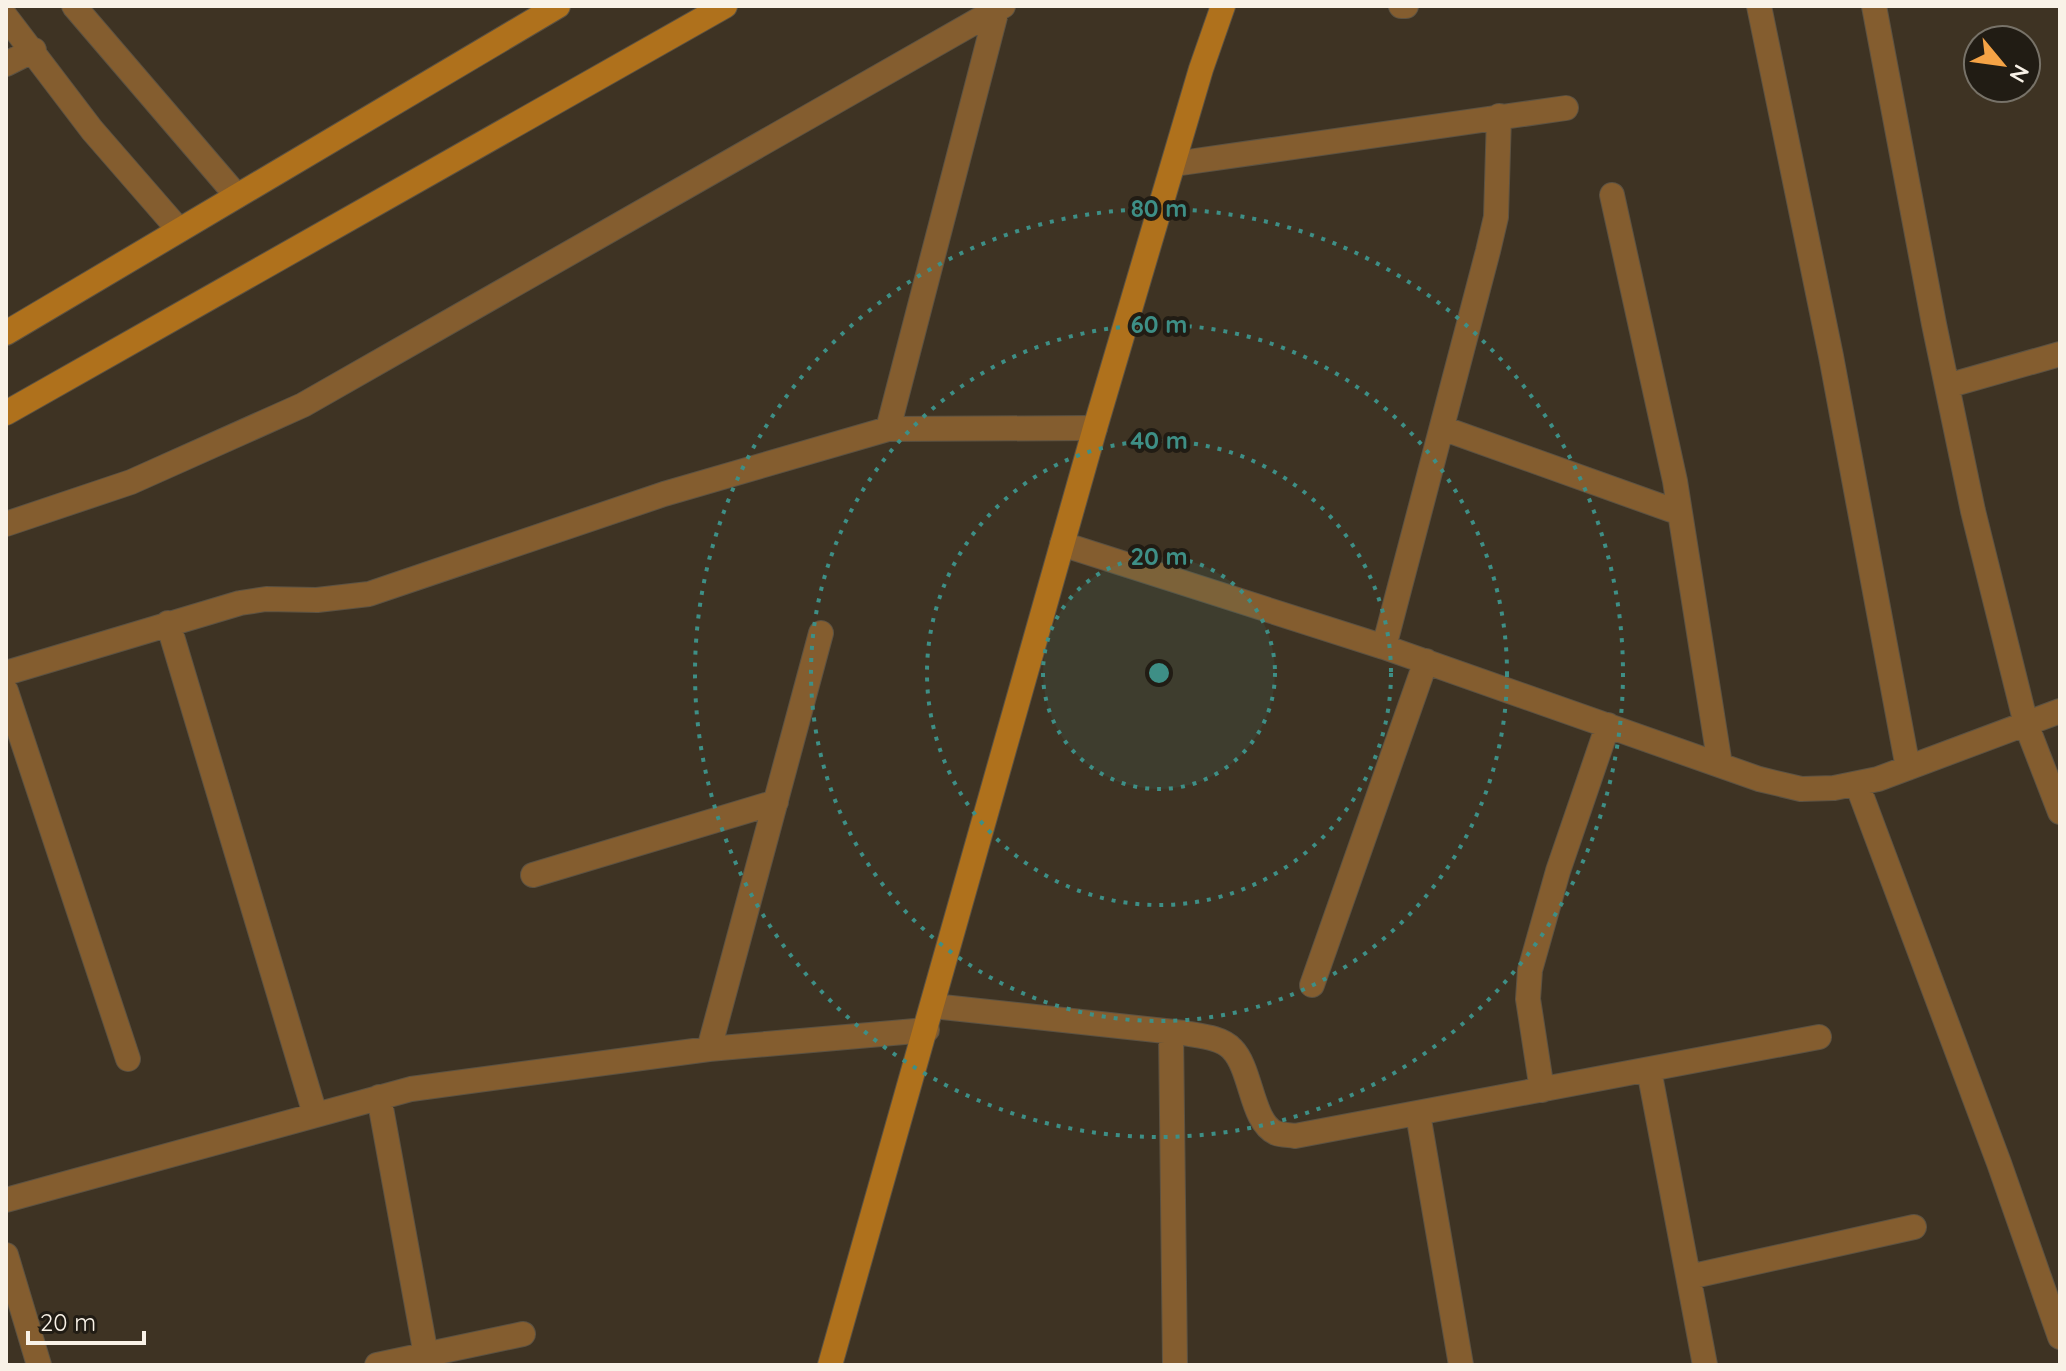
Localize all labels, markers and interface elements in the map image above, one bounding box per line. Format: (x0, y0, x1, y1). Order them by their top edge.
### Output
north arrow (1962, 24, 2042, 104)
text: N (2003, 60, 2036, 88)
text: 80 m (1131, 193, 1187, 223)
text: 60 m (1131, 309, 1187, 339)
text: 40 m (1130, 425, 1188, 455)
text: 20 m (1130, 541, 1188, 571)
centre of rings (1145, 659, 1173, 687)
scale bar (28, 1295, 144, 1345)
text: 20 m (40, 1307, 96, 1337)

